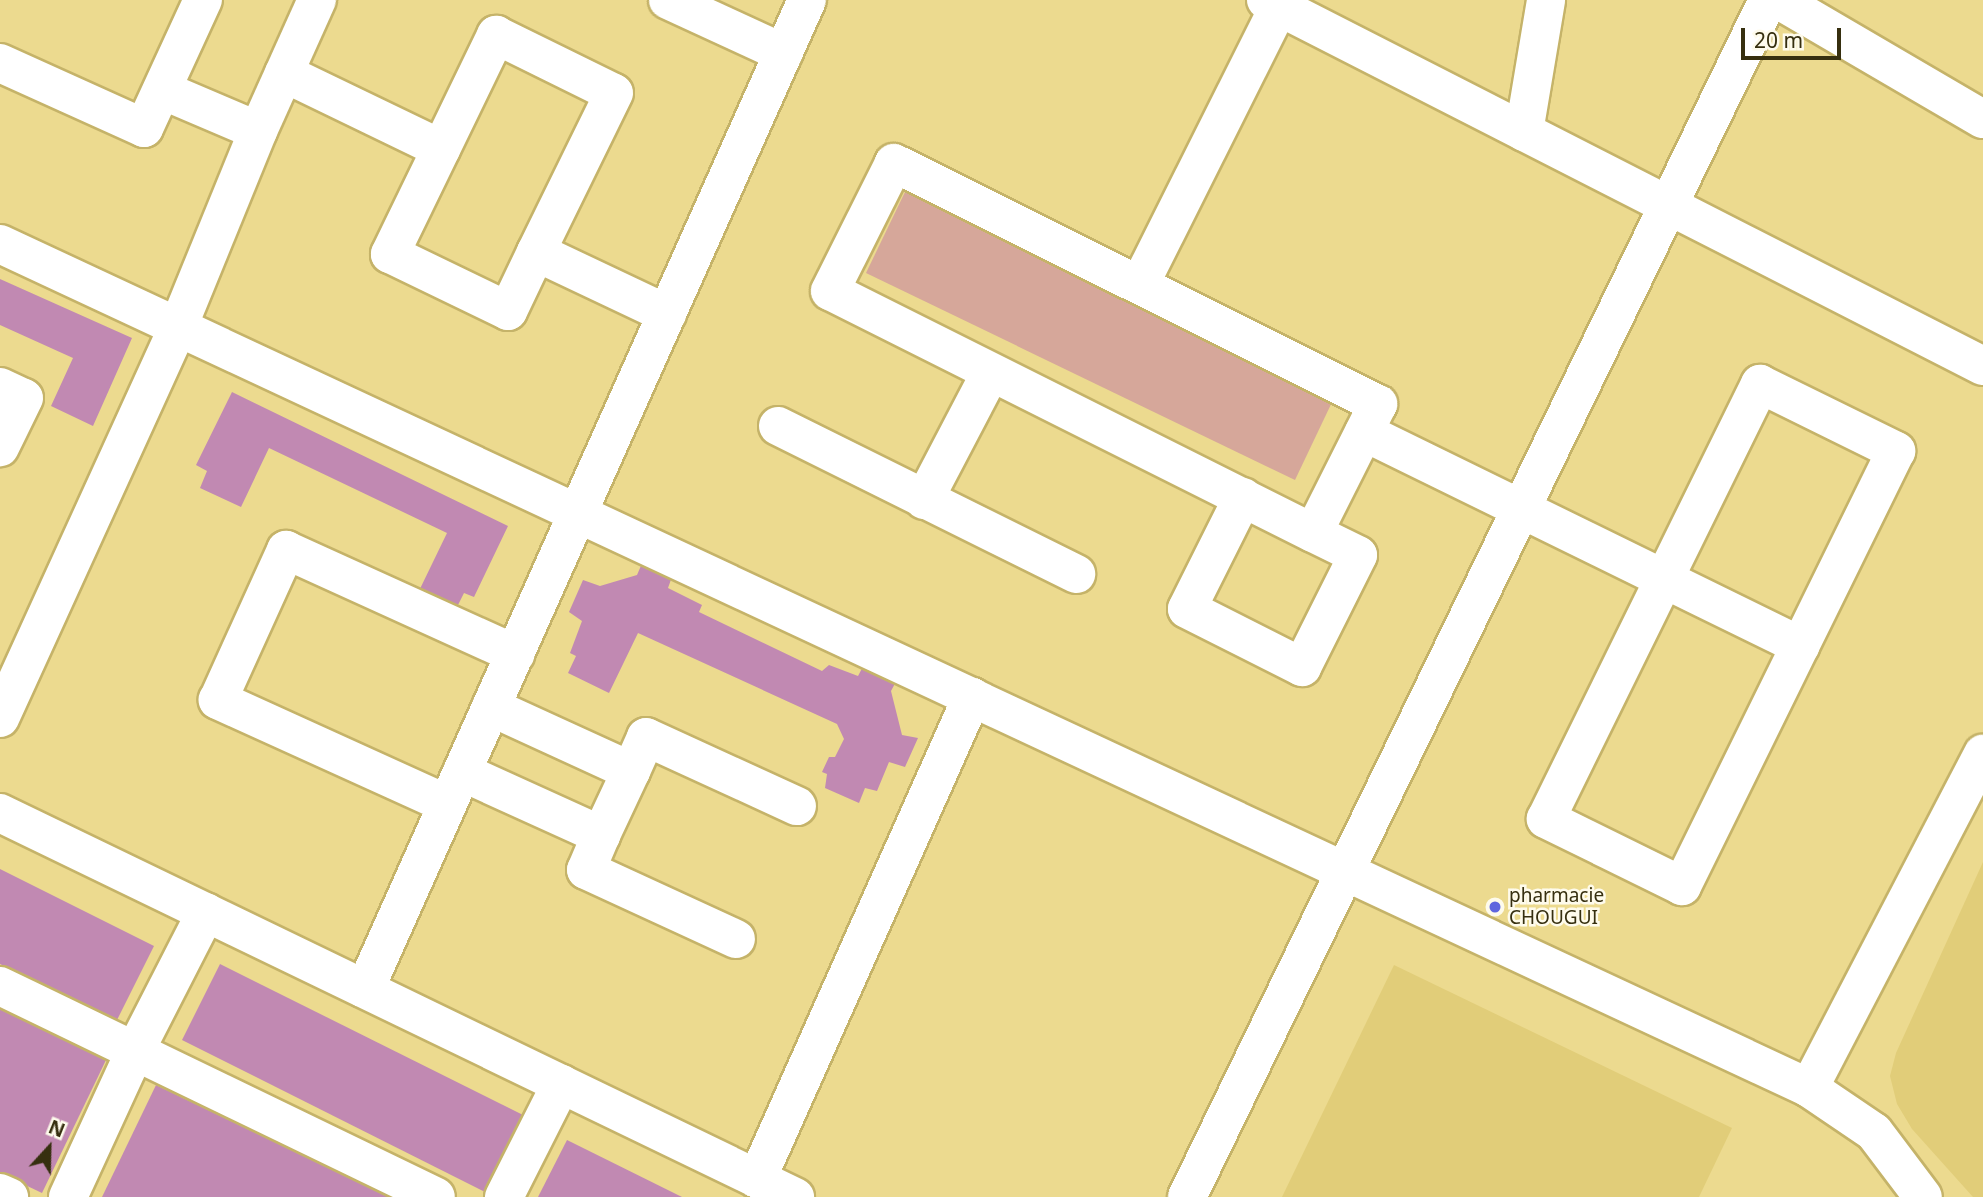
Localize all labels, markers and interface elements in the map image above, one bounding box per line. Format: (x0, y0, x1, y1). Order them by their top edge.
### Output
scale bar (1745, 14, 1845, 58)
text: 20 m (1754, 26, 1803, 54)
place label: pharmacie CHOUGUI (1509, 885, 1604, 929)
marker: pharmacie CHOUGUI (1487, 899, 1503, 915)
north arrow (14, 1113, 84, 1183)
text: N (45, 1114, 69, 1143)

